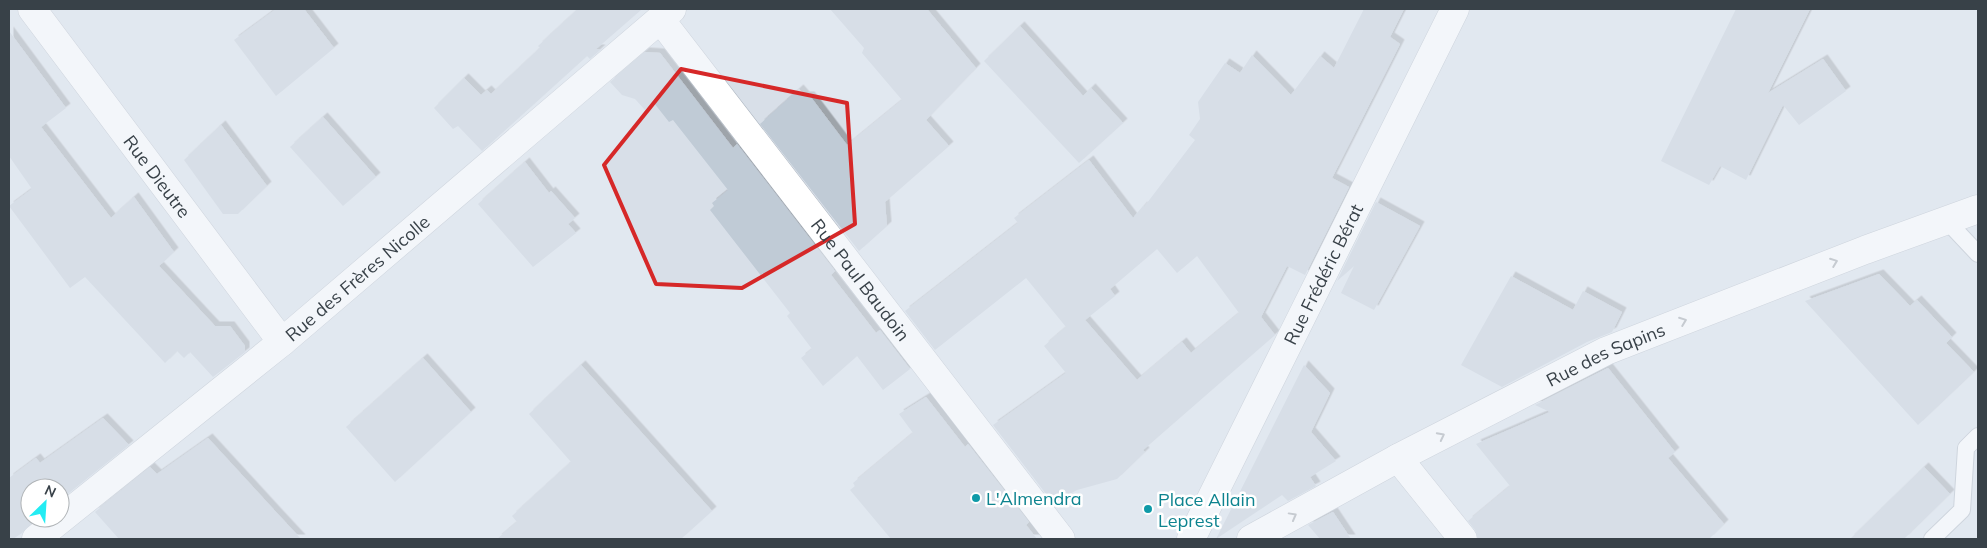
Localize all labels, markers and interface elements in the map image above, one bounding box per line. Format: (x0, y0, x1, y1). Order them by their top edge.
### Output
street label: Rue Dieutre (119, 130, 196, 222)
street label: Rue Frédéric Bérat (1278, 200, 1368, 348)
street label: Rue des Frères Nicolle (280, 210, 434, 346)
street label: Rue Paul Baudoin (807, 214, 915, 345)
one-way arrow (1829, 258, 1838, 268)
one-way arrow (1678, 317, 1686, 327)
street label: Rue des Sapins (1542, 318, 1668, 391)
one-way arrow (1436, 432, 1445, 442)
north arrow (20, 478, 70, 528)
text: N (42, 481, 59, 502)
place label: L'Almendra (986, 487, 1082, 510)
place label: Place Allain Leprest (1158, 488, 1255, 532)
marker: L'Almendra (970, 492, 982, 504)
marker: Place Allain Leprest (1142, 503, 1154, 515)
one-way arrow (1288, 512, 1297, 522)

